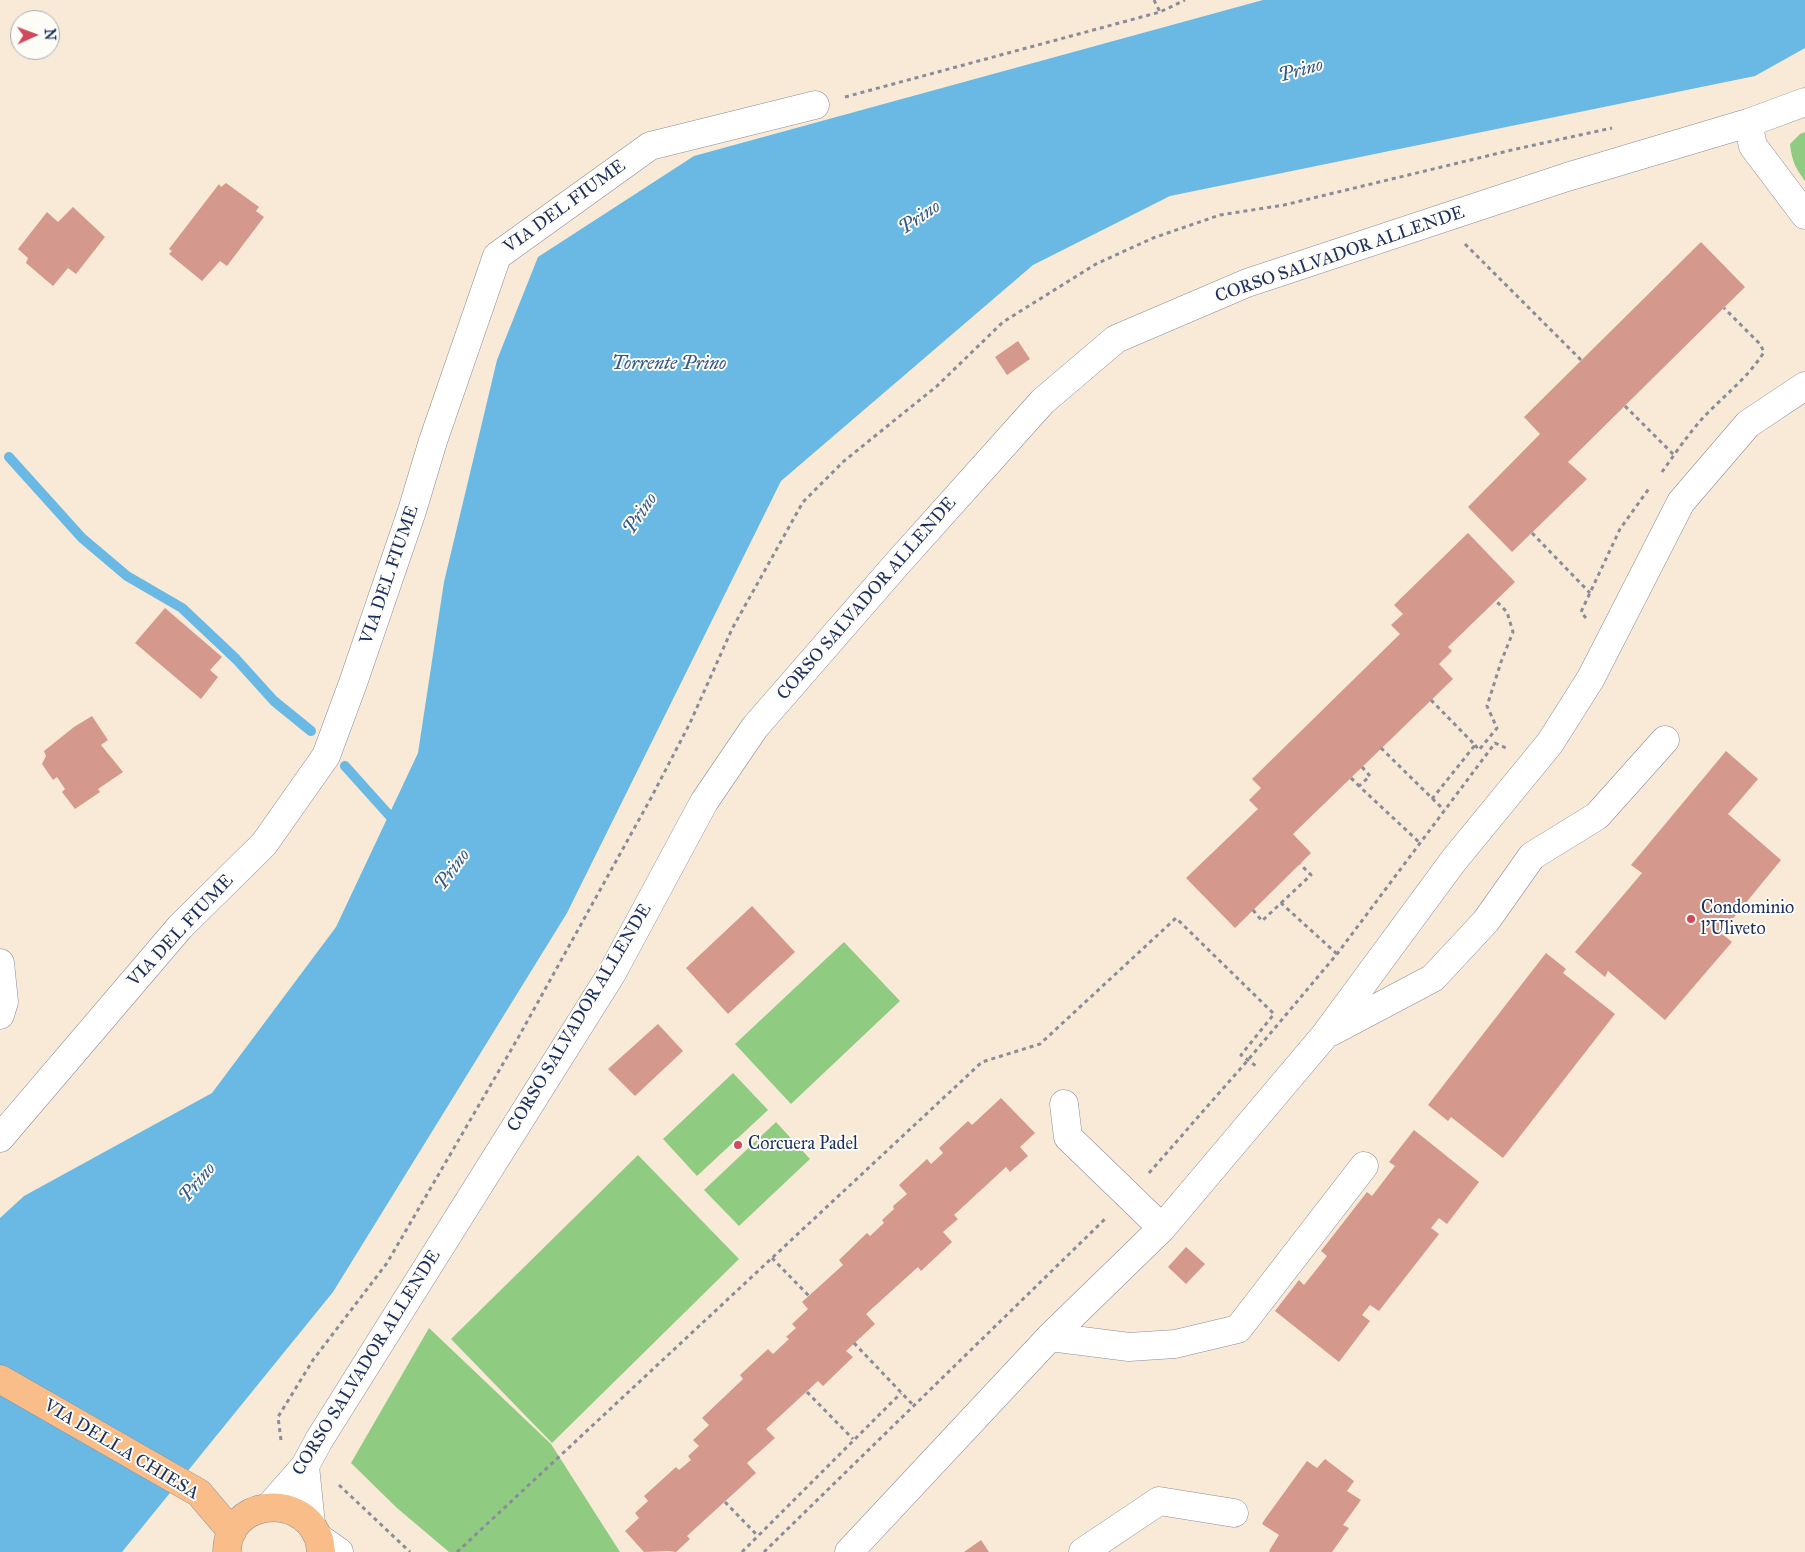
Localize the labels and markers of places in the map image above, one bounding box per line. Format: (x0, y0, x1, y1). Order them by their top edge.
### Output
place label: Condominio l'Uliveto (1701, 898, 1794, 941)
marker: Condominio l'Uliveto (1685, 913, 1697, 925)
place label: Corcuera Padel (748, 1134, 858, 1156)
marker: Corcuera Padel (732, 1139, 744, 1151)

